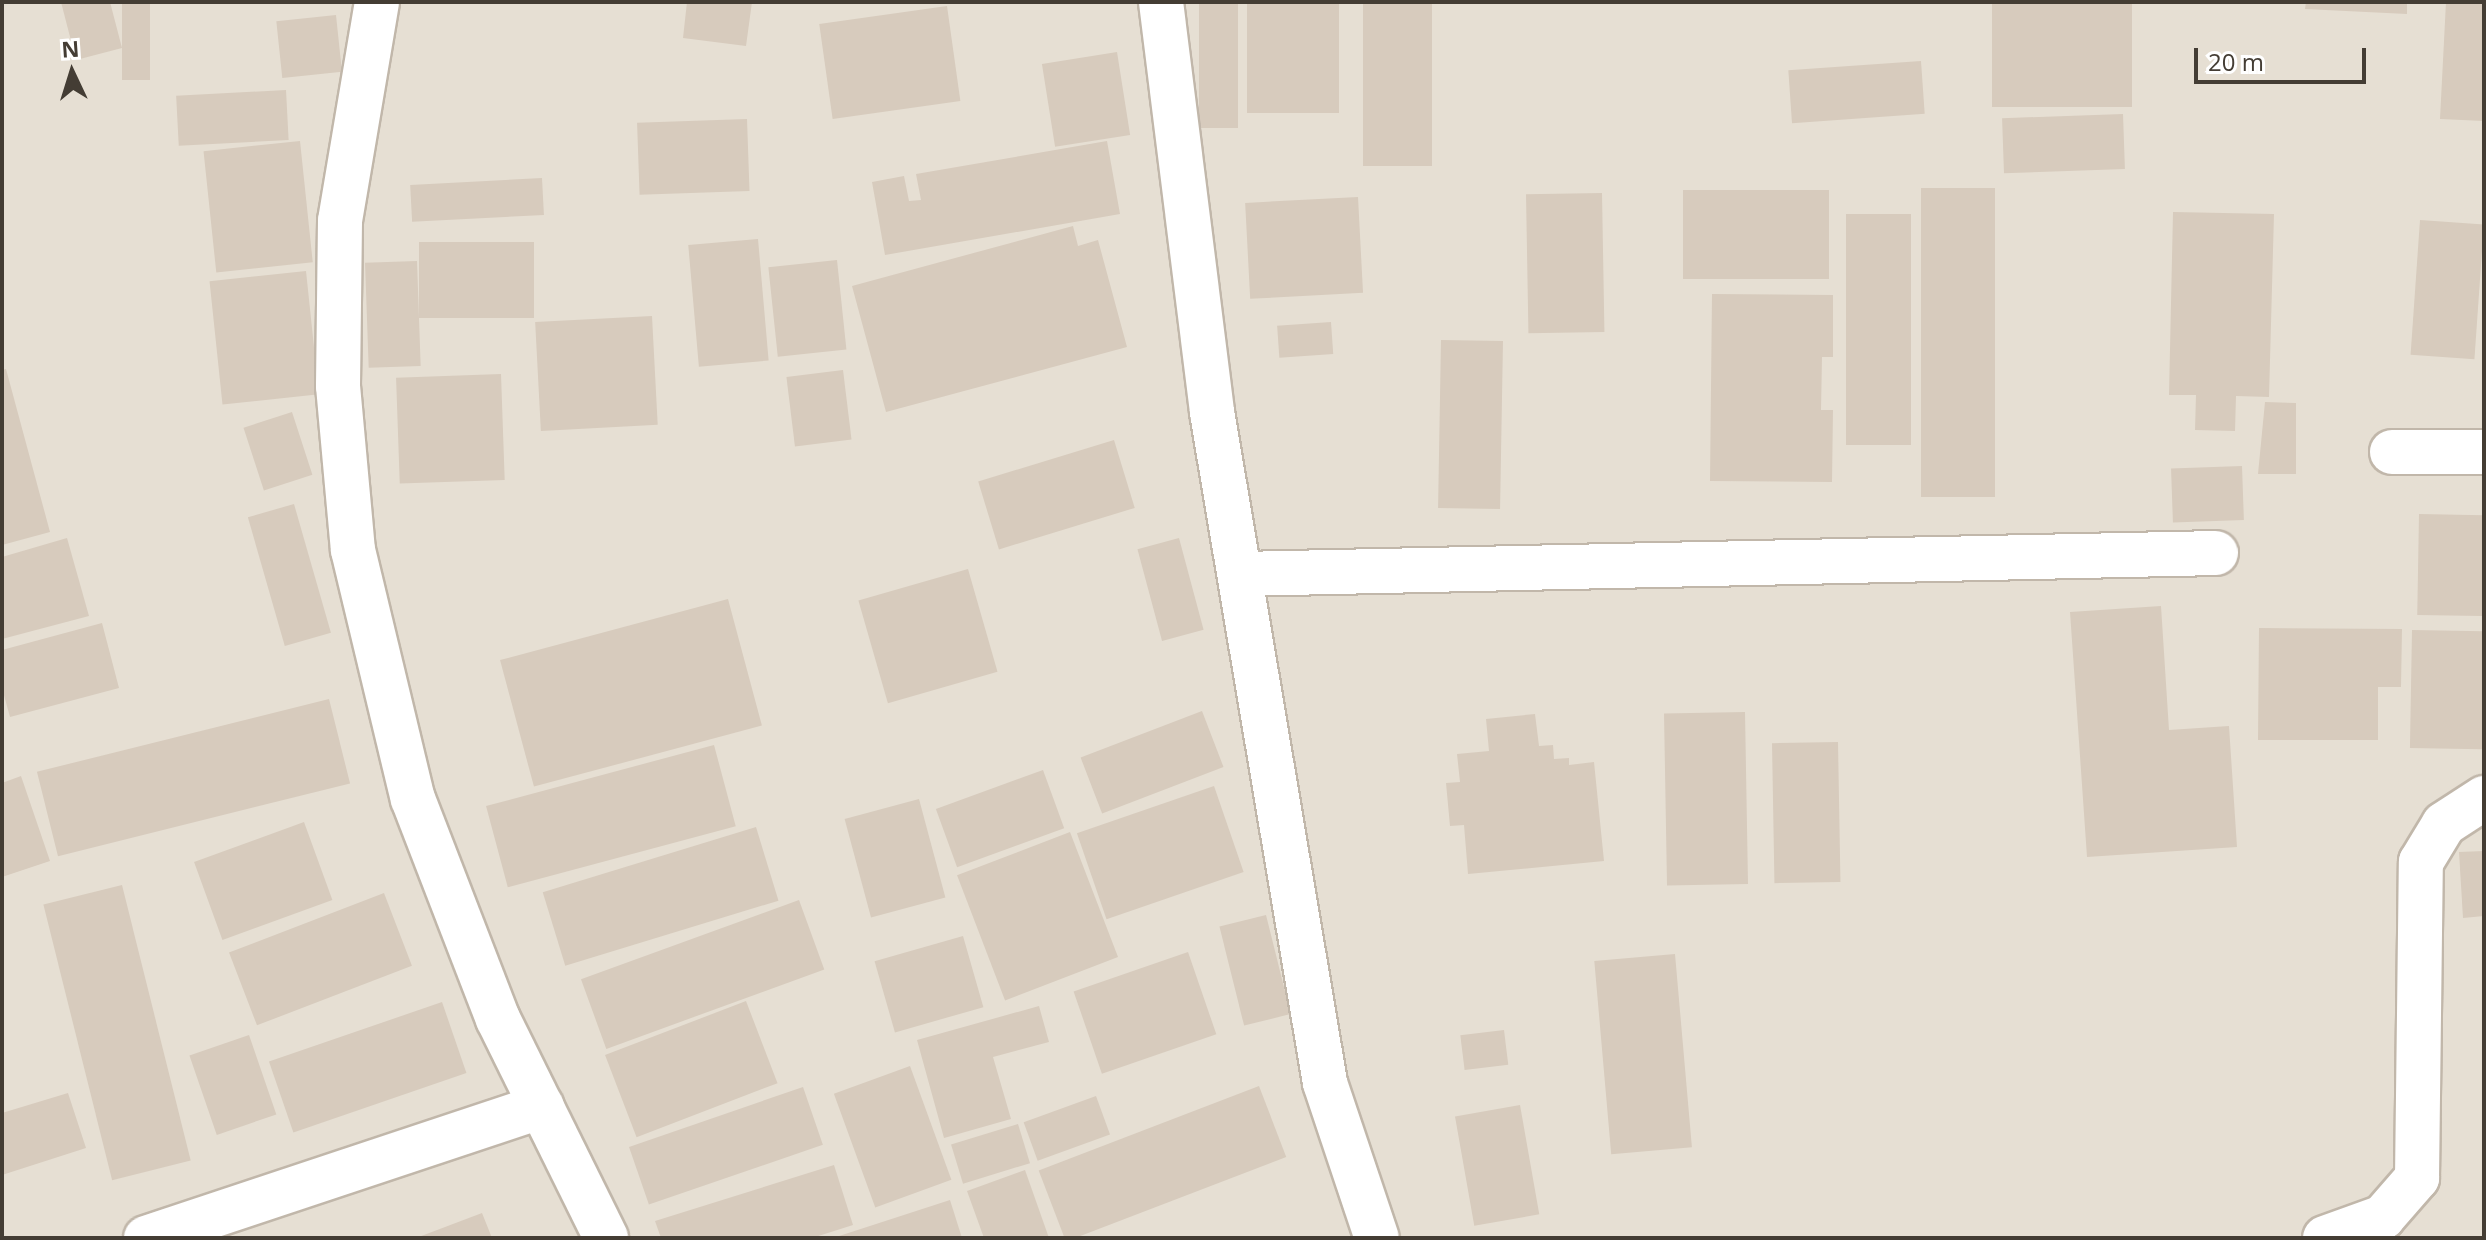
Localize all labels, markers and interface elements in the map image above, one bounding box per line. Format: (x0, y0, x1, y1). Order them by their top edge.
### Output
north arrow (32, 32, 112, 112)
text: N (60, 32, 80, 64)
scale bar (2198, 32, 2370, 82)
text: 20 m (2208, 45, 2264, 78)

